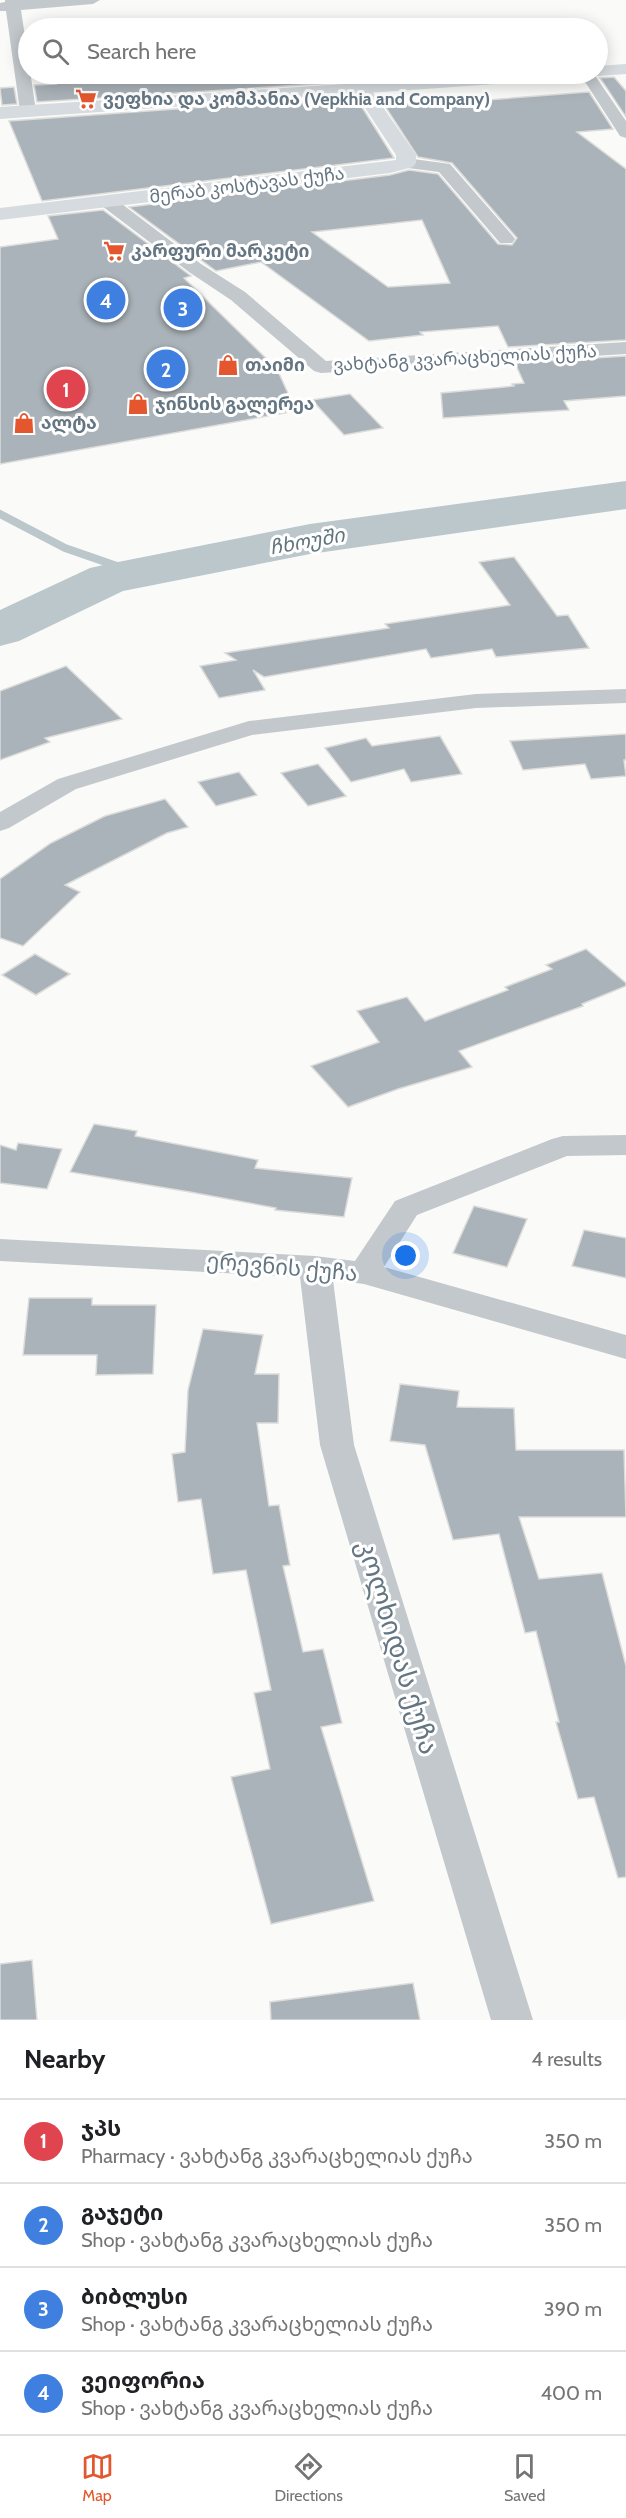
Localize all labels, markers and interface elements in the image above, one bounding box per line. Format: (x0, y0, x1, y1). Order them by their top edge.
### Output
search box (18, 18, 608, 84)
icon: search (39, 35, 72, 68)
text: Search here (87, 38, 196, 65)
supermarket icon: ვეფხია და კომპანია (Vepkhia and Company) (74, 87, 98, 111)
place label: ვეფხია და კომპანია (Vepkhia and Company) (103, 88, 490, 110)
street label: მერაბ კოსტავას ქუჩა (148, 162, 346, 208)
supermarket icon: კარფური მარკეტი (102, 239, 126, 263)
place label: კარფური მარკეტი (131, 240, 310, 262)
pin: 4 (86, 278, 126, 322)
pin: 3 (164, 286, 202, 330)
street label: ვახტანგ კვარაცხელიას ქუჩა (333, 340, 597, 376)
pin: 2 (146, 346, 186, 392)
shop icon: თაიმი (216, 353, 240, 377)
place label: თაიმი (245, 354, 305, 376)
pin: 1 (46, 366, 86, 412)
shop icon: ჯინსის გალერეა (126, 392, 150, 416)
place label: ჯინსის გალერეა (155, 393, 314, 415)
shop icon: ალტა (12, 411, 36, 435)
place label: ალტა (41, 412, 97, 434)
water label: ჩხოუში (268, 522, 348, 559)
your location (391, 1241, 420, 1270)
street label: ერევნის ქუჩა (205, 1247, 359, 1287)
street label: კოლხიდას ქუჩა (350, 1536, 446, 1758)
text: Nearby (24, 2043, 105, 2075)
text: 4 results (531, 2047, 602, 2071)
text: ჯპს (81, 2115, 121, 2142)
text: 1 (40, 2129, 47, 2153)
text: 350 m (544, 2129, 602, 2153)
text: Pharmacy · ვახტანგ კვარაცხელიას ქუჩა (81, 2144, 473, 2168)
text: გაჯეტი (81, 2199, 163, 2226)
text: 2 (38, 2213, 49, 2237)
text: 350 m (544, 2213, 602, 2237)
text: Shop · ვახტანგ კვარაცხელიას ქუჩა (81, 2228, 433, 2252)
text: ბიბლუსი (81, 2283, 188, 2310)
text: 3 (38, 2297, 49, 2321)
text: 390 m (544, 2297, 602, 2321)
text: Shop · ვახტანგ კვარაცხელიას ქუჩა (81, 2312, 433, 2336)
text: ვეიფორია (81, 2367, 205, 2394)
text: 4 (37, 2381, 50, 2405)
text: 400 m (540, 2381, 602, 2405)
text: Shop · ვახტანგ კვარაცხელიას ქუჩა (81, 2396, 433, 2420)
tab: Map (81, 2450, 114, 2505)
tab: Directions (275, 2450, 343, 2505)
tab: Saved (504, 2450, 545, 2505)

